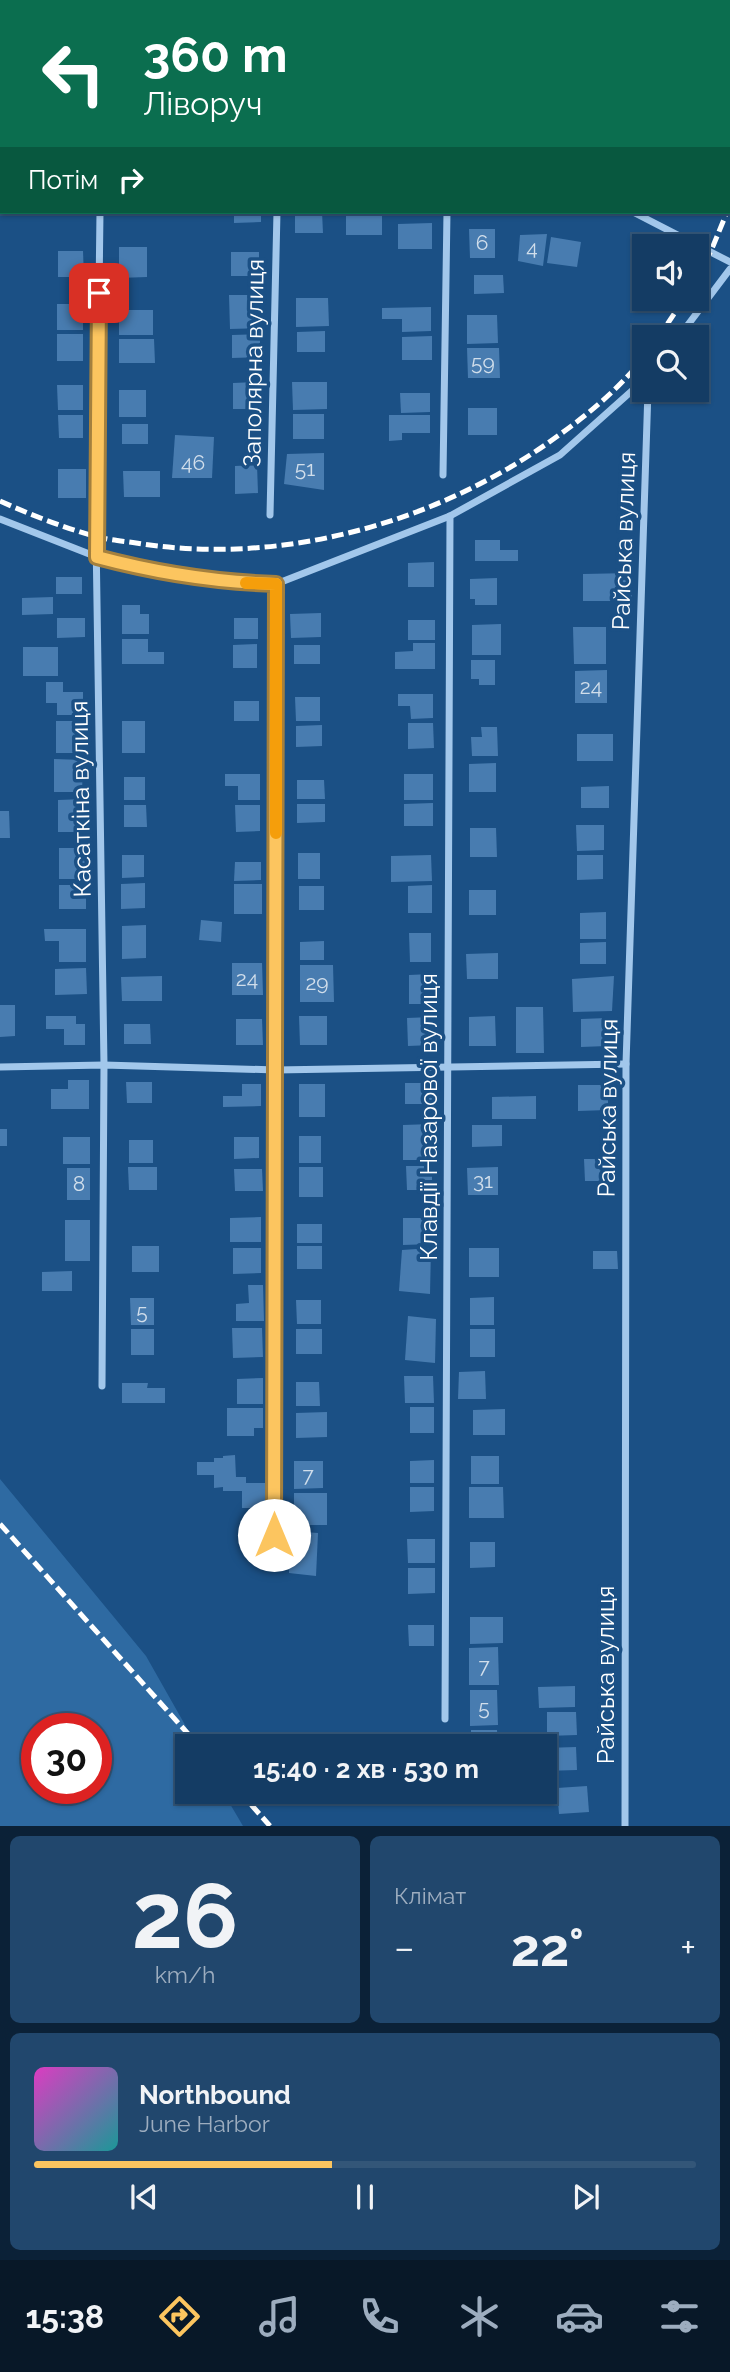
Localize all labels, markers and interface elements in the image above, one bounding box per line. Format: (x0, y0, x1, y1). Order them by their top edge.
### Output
text: 360 m (143, 26, 288, 83)
icon: left (28, 28, 119, 119)
text: Ліворуч (143, 85, 262, 122)
icon: right (112, 161, 150, 199)
text: Потім (28, 165, 98, 195)
house number: 6 (476, 230, 488, 255)
map controls (632, 234, 709, 402)
button: sound (632, 234, 709, 311)
house number: 4 (526, 235, 538, 260)
street label: Заполярна вулиця (237, 259, 270, 467)
pin (69, 263, 129, 323)
icon: arrive (80, 274, 118, 312)
button: search (632, 325, 709, 402)
house number: 59 (471, 350, 495, 375)
house number: 46 (181, 450, 205, 475)
street label: Райська вулиця (606, 451, 641, 631)
house number: 51 (295, 456, 315, 481)
house number: 24 (580, 674, 602, 699)
street label: Касаткіна вулиця (64, 700, 97, 898)
house number: 24 (236, 966, 258, 991)
house number: 29 (305, 970, 329, 995)
street label: Клавдії Назарової вулиця (414, 973, 443, 1261)
street label: Райська вулиця (591, 1018, 624, 1198)
house number: 31 (473, 1168, 493, 1193)
house number: 8 (73, 1171, 85, 1196)
house number: 5 (136, 1299, 148, 1324)
house number: 7 (302, 1462, 314, 1487)
position arrow (237, 1498, 311, 1572)
street label: Райська вулиця (591, 1586, 620, 1764)
house number: 7 (478, 1653, 490, 1678)
house number: 5 (478, 1695, 490, 1720)
speed limit sign: 30 (21, 1713, 112, 1804)
text: 15:40 · 2 хв · 530 m (253, 1754, 479, 1784)
text: 26 (132, 1862, 238, 1969)
text: Клімат (394, 1882, 466, 1909)
text: 22° (511, 1917, 584, 1978)
text: − (394, 1925, 414, 1970)
text: + (680, 1925, 696, 1970)
text: km/h (155, 1961, 215, 1988)
text: Northbound (139, 2080, 291, 2110)
text: June Harbor (139, 2110, 270, 2137)
icon: previous (125, 2178, 163, 2216)
icon: pause (346, 2178, 384, 2216)
icon: next (567, 2178, 605, 2216)
icon: directions (155, 2292, 204, 2341)
icon: music (255, 2292, 304, 2341)
icon: phone (355, 2292, 404, 2341)
icon: climate (455, 2292, 504, 2341)
icon: car (555, 2292, 604, 2341)
icon: filters (655, 2292, 704, 2341)
text: 15:38 (26, 2298, 104, 2335)

